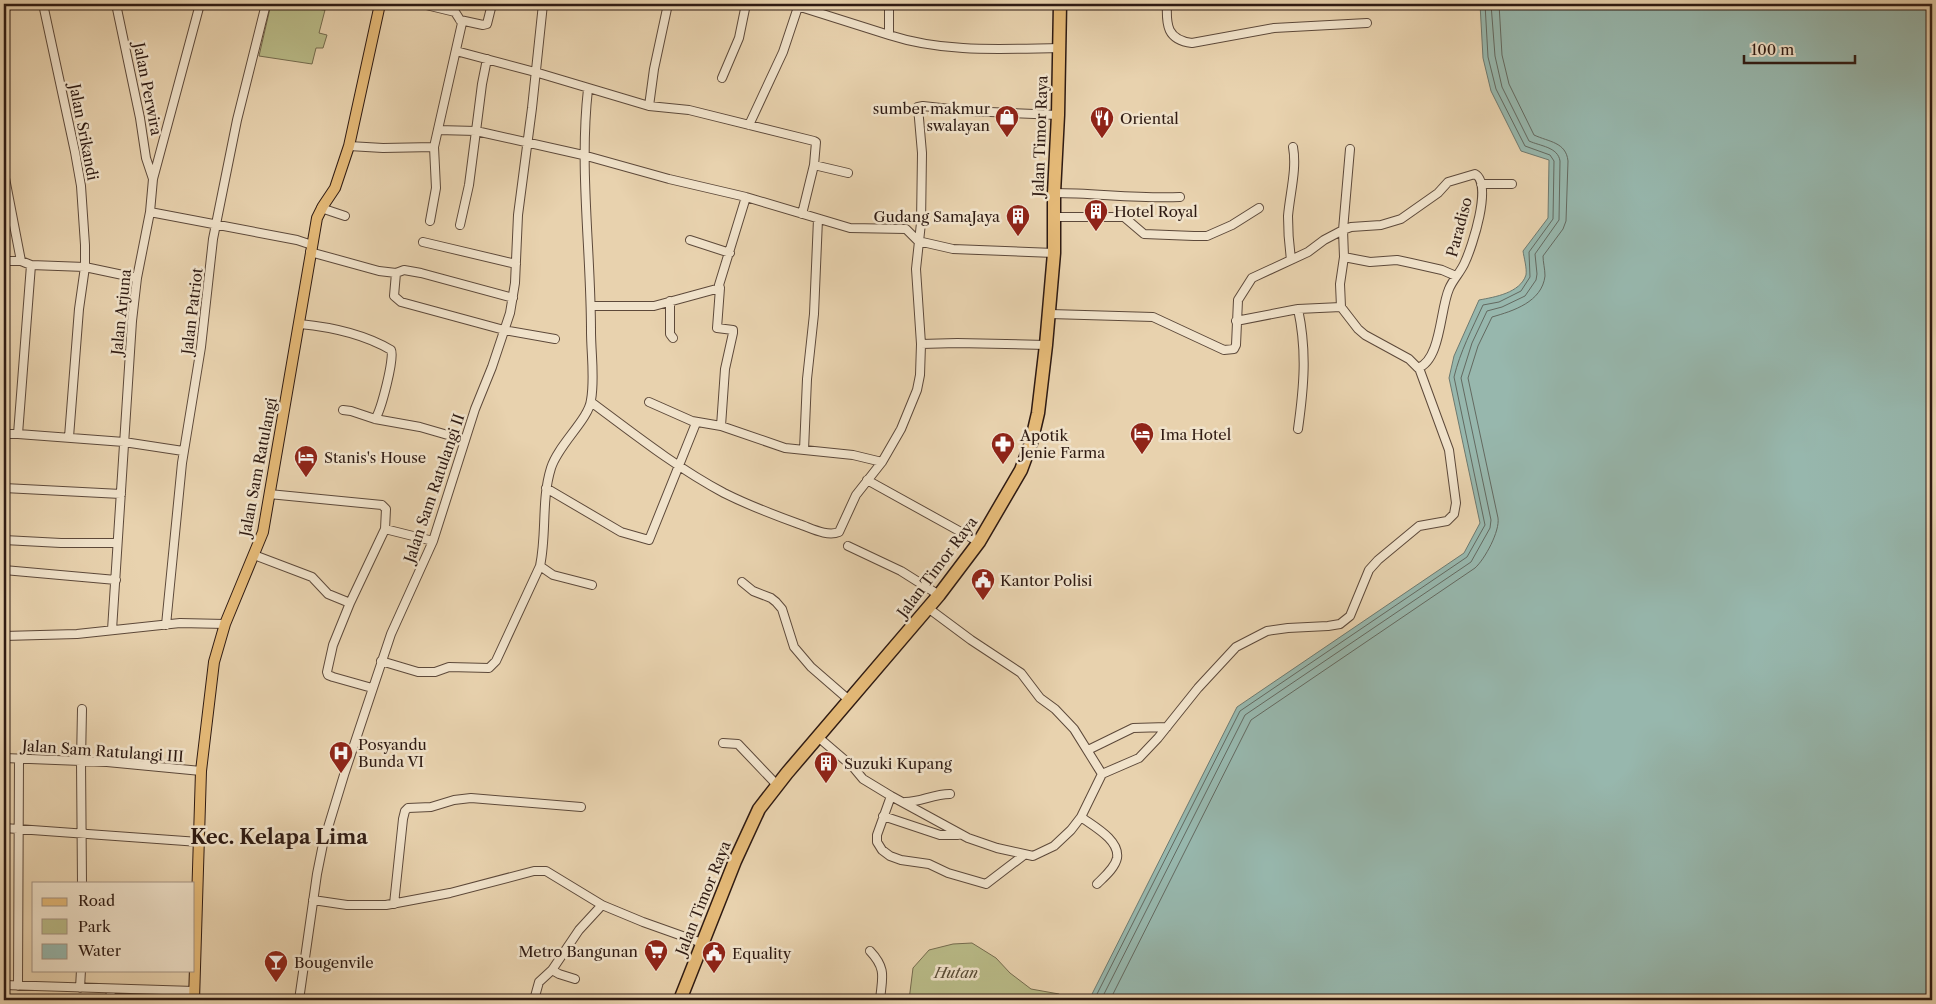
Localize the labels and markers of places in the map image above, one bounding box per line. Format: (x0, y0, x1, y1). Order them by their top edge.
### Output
place label: sumber makmur swalayan (873, 99, 991, 135)
shop icon: sumber makmur swalayan (994, 104, 1020, 138)
restaurant icon: Oriental (1089, 105, 1115, 139)
place label: Oriental (1120, 109, 1179, 128)
building icon: Hotel Royal (1083, 198, 1109, 232)
place label: Hotel Royal (1114, 202, 1198, 221)
building icon: Gudang SamaJaya (1005, 203, 1031, 237)
place label: Gudang SamaJaya (873, 207, 1000, 226)
hotel icon: Ima Hotel (1129, 421, 1155, 455)
place label: Ima Hotel (1160, 425, 1232, 444)
place label: Apotik Jenie Farma (1018, 426, 1105, 462)
pharmacy icon: Apotik Jenie Farma (990, 431, 1016, 465)
hotel icon: Stanis's House (293, 444, 319, 478)
place label: Stanis's House (324, 448, 426, 467)
public building icon: Kantor Polisi (970, 567, 996, 601)
place label: Kantor Polisi (1000, 571, 1093, 590)
place label: Posyandu Bunda VI (358, 735, 427, 771)
hospital icon: Posyandu Bunda VI (328, 740, 354, 774)
building icon: Suzuki Kupang (813, 750, 839, 784)
place label: Suzuki Kupang (844, 754, 952, 773)
supermarket icon: Metro Bangunan (643, 938, 669, 972)
public building icon: Equality (701, 940, 727, 974)
place label: Metro Bangunan (519, 942, 639, 961)
place label: Equality (732, 944, 792, 963)
bar icon: Bougenvile (263, 949, 289, 983)
place label: Bougenvile (294, 953, 374, 972)

